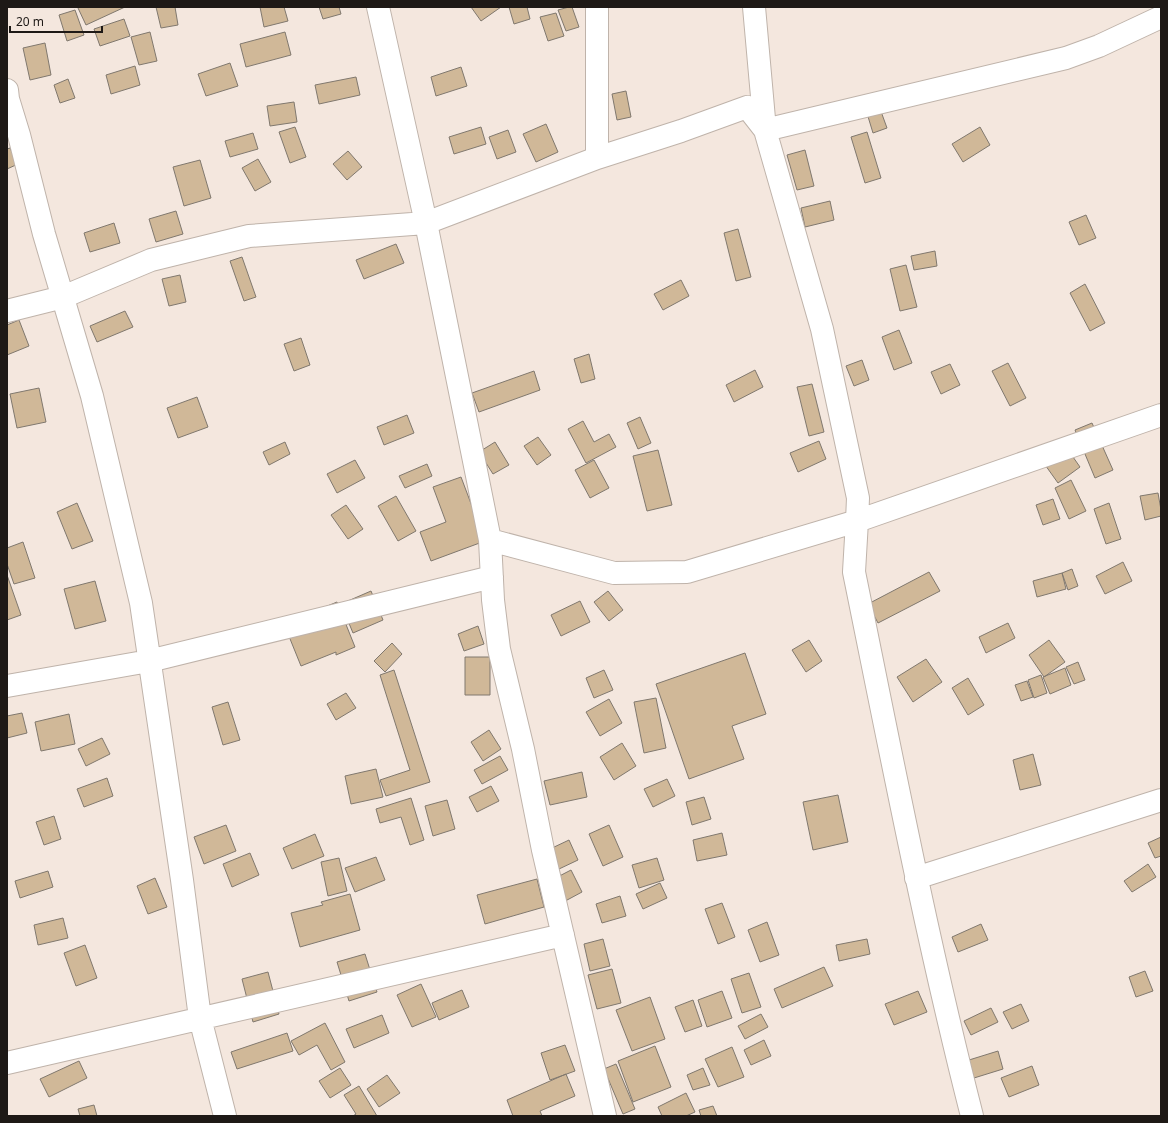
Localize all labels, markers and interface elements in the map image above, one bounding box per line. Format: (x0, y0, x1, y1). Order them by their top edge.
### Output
scale bar (10, 8, 102, 34)
text: 20 m (16, 13, 44, 30)

